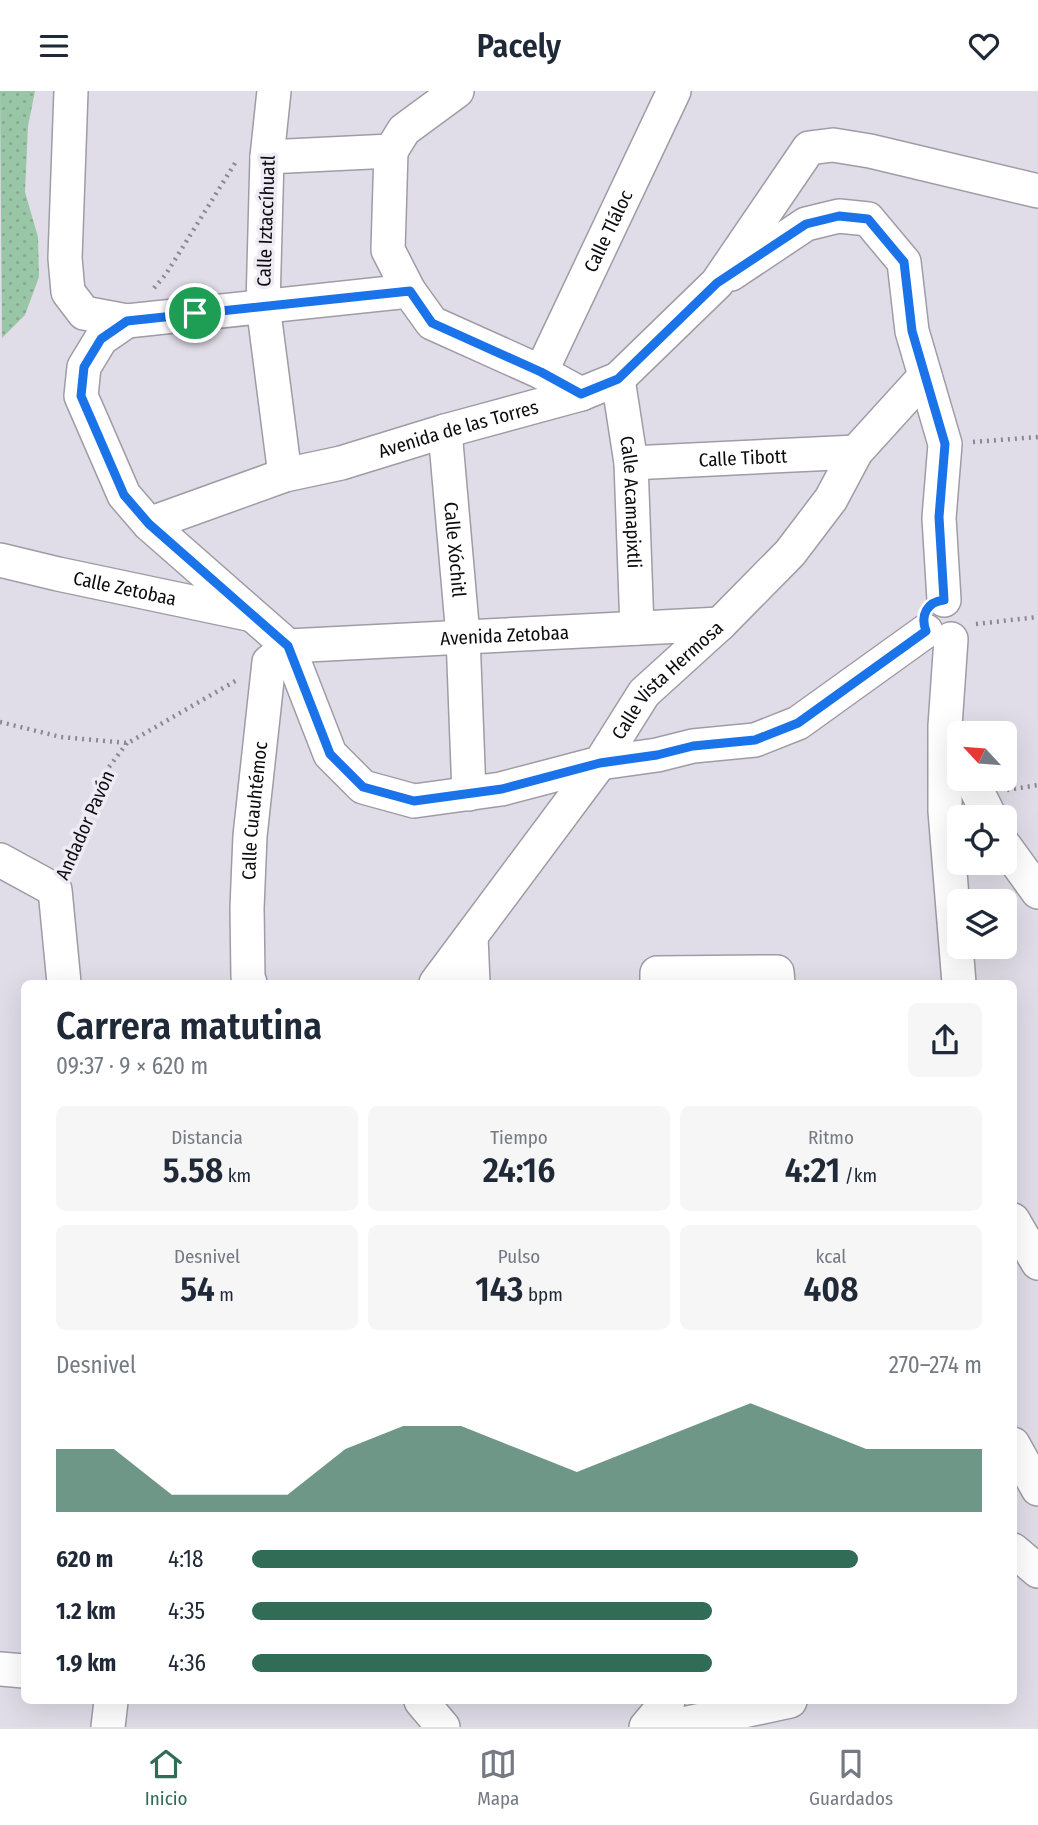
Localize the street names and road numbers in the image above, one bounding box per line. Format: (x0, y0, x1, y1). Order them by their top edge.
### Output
street label: Calle Iztaccíhuatl (252, 155, 280, 287)
street label: Calle Tláloc (578, 186, 637, 276)
street label: Avenida de las Torres (375, 395, 541, 462)
street label: Calle Acamapixtli (615, 434, 646, 569)
street label: Calle Tibott (698, 444, 788, 471)
street label: Calle Xóchitl (440, 501, 471, 598)
street label: Calle Zetobaa (71, 566, 178, 610)
street label: Calle Vista Hermosa (606, 616, 727, 743)
street label: Avenida Zetobaa (439, 620, 569, 650)
street label: Calle Cuauhtémoc (237, 740, 272, 880)
street label: Andador Pavón (51, 767, 119, 883)

